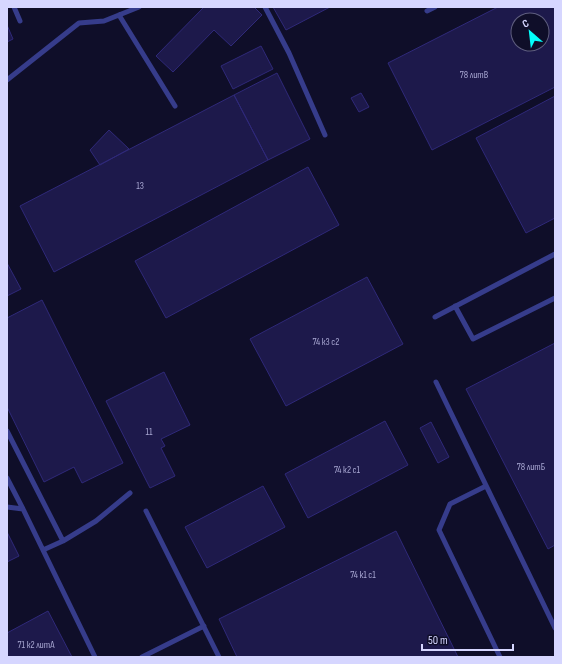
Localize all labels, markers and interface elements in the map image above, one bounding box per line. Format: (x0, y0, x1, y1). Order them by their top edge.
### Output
north arrow (510, 12, 550, 52)
text: С (520, 16, 531, 31)
house number: 78 литВ (460, 69, 489, 81)
house number: 13 (136, 180, 144, 192)
house number: 74 к3 с2 (313, 336, 339, 348)
house number: 11 (146, 426, 153, 438)
house number: 78 литБ (517, 461, 546, 473)
house number: 74 к2 с1 (334, 464, 361, 476)
house number: 74 к1 с1 (350, 569, 376, 581)
scale bar (422, 626, 513, 652)
text: 50 m (428, 633, 448, 648)
house number: 71 к2 литА (18, 639, 55, 651)

